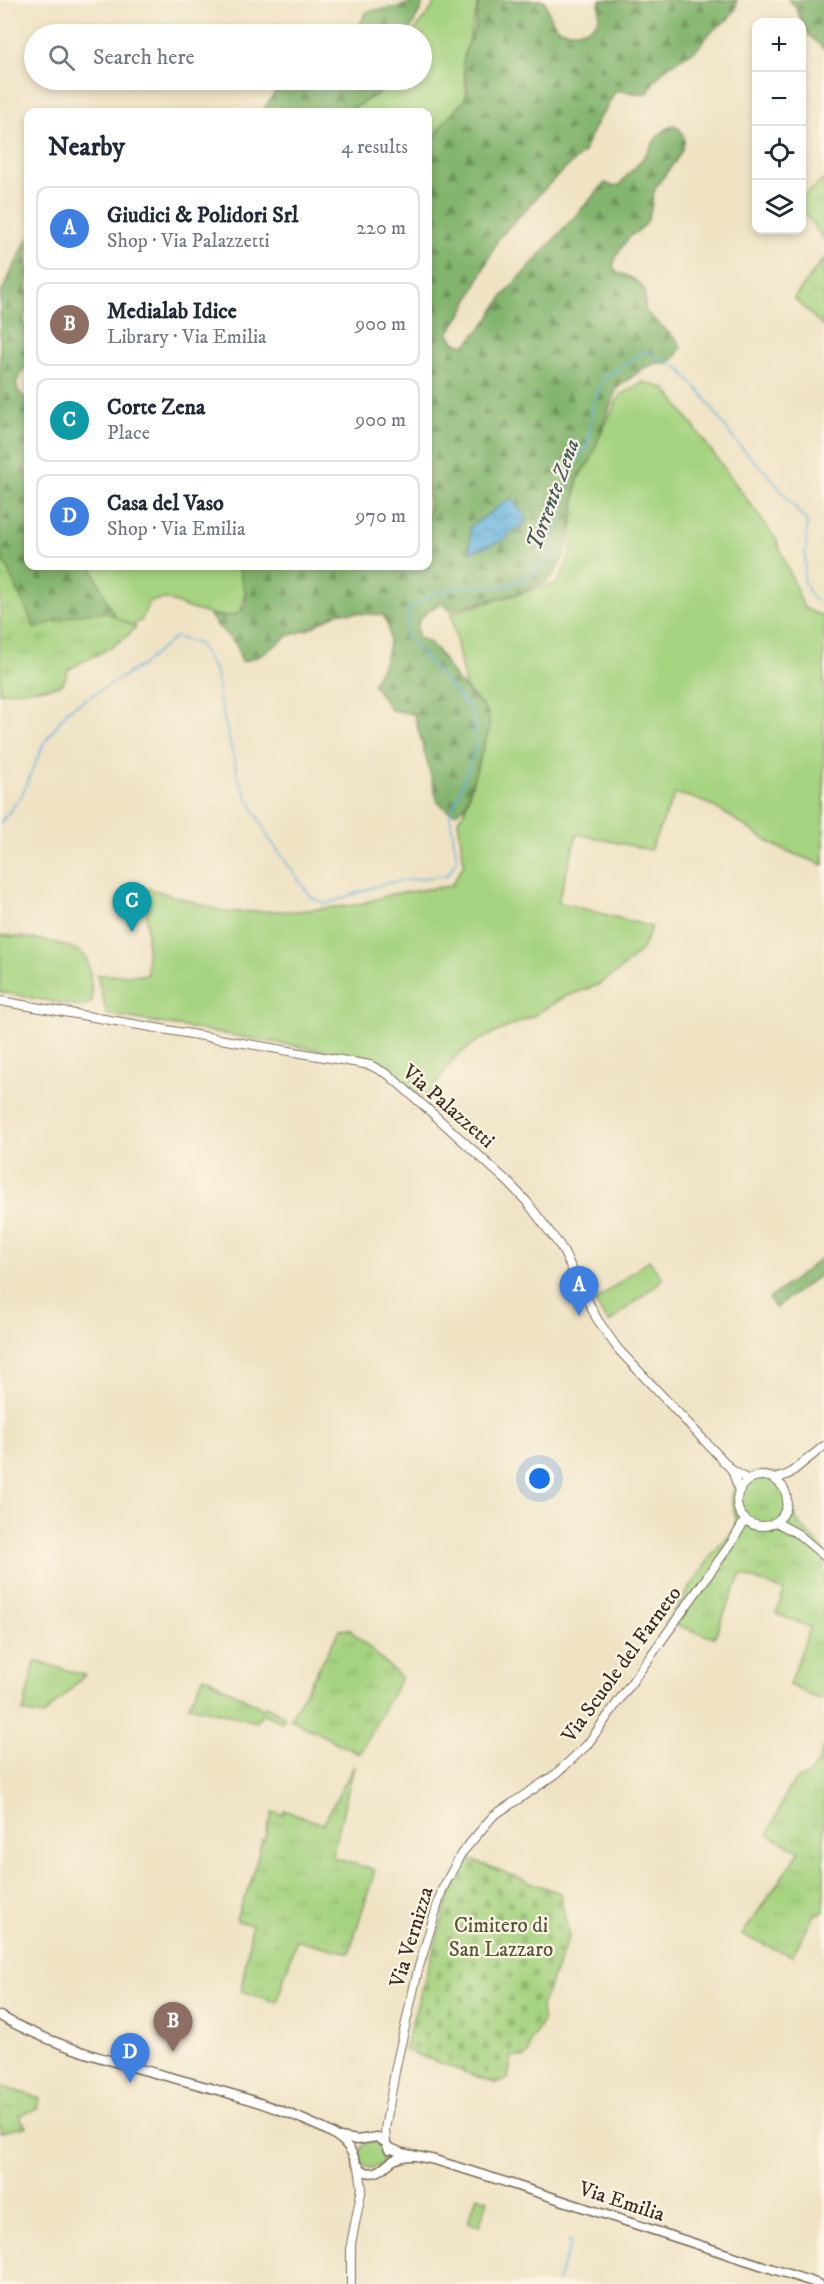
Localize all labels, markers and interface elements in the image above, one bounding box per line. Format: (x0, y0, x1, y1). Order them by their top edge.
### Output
map controls (752, 18, 806, 234)
button: + (752, 18, 806, 72)
search box (24, 24, 432, 90)
icon: search (45, 41, 78, 74)
text: Search here (93, 44, 195, 71)
button: − (752, 72, 806, 126)
button: locate (752, 126, 806, 180)
text: Nearby (48, 131, 125, 164)
text: 4 results (341, 135, 408, 160)
button: layers (752, 180, 806, 234)
text: Giudici & Polidori Srl (107, 202, 298, 229)
text: A (63, 216, 76, 241)
text: 220 m (356, 216, 406, 241)
text: Shop · Via Palazzetti (107, 229, 270, 254)
text: Medialab Idice (107, 298, 237, 325)
text: B (63, 312, 76, 337)
text: 900 m (355, 312, 406, 337)
text: Library · Via Emilia (107, 325, 267, 350)
text: Corte Zena (107, 394, 205, 421)
text: C (63, 408, 76, 433)
text: 900 m (355, 408, 406, 433)
text: Place (107, 421, 150, 446)
water label: Torrente Zena (521, 435, 586, 554)
text: Casa del Vaso (107, 490, 224, 517)
text: D (62, 504, 77, 529)
text: 970 m (355, 504, 406, 529)
text: Shop · Via Emilia (107, 517, 246, 542)
pin: C (112, 882, 152, 932)
street label: Via Palazzetti (396, 1059, 500, 1154)
pin: A (560, 1266, 598, 1316)
your location (525, 1464, 554, 1493)
street label: Via Scuole del Farneto (556, 1581, 687, 1749)
street label: Via Vernizza (384, 1884, 440, 1992)
park label: Cimitero di San Lazzaro (449, 1913, 553, 1963)
pin: B (154, 2002, 192, 2052)
pin: D (110, 2034, 150, 2083)
street label: Via Emilia (575, 2176, 668, 2228)

